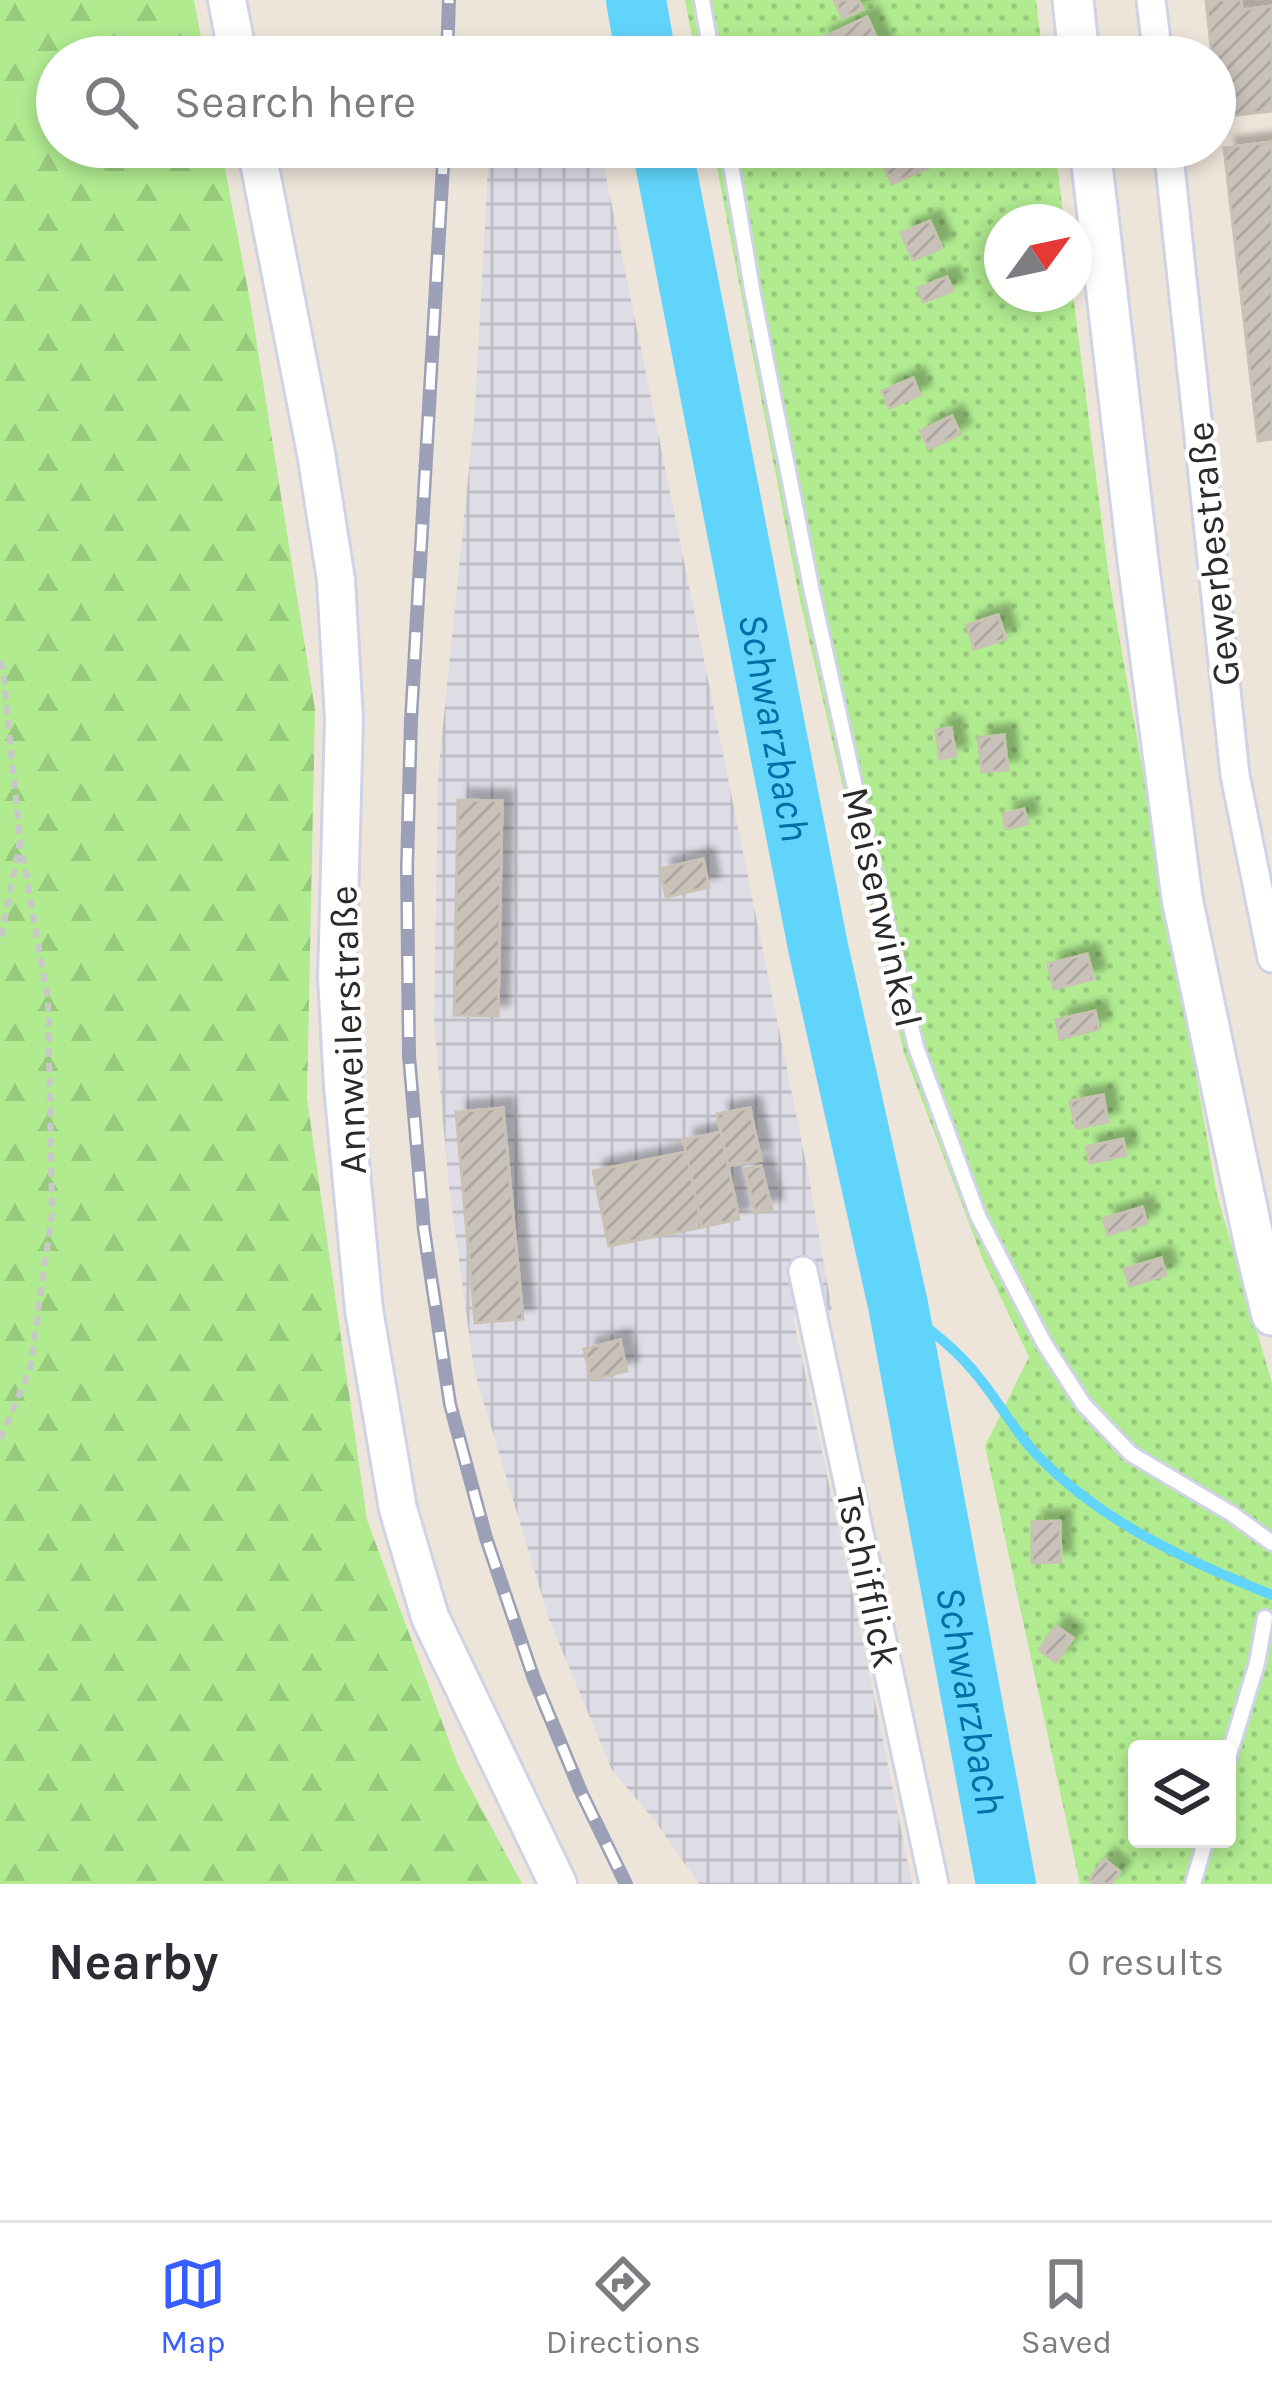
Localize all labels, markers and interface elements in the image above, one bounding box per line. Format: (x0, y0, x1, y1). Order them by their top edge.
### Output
search box (36, 36, 1236, 168)
icon: search (78, 69, 144, 135)
text: Search here (174, 76, 416, 128)
north arrow (984, 204, 1092, 312)
street label: Gewerbestraße (1176, 420, 1250, 688)
water label: Schwarzbach (727, 609, 821, 846)
street label: Meisenwinkel (832, 783, 932, 1032)
street label: Annweilerstraße (320, 885, 376, 1175)
street label: Tschifflick (827, 1484, 910, 1672)
water label: Schwarzbach (925, 1582, 1017, 1819)
map controls (1128, 1740, 1236, 1848)
button: layers (1128, 1740, 1236, 1848)
text: Nearby (48, 1932, 218, 1992)
text: 0 results (1067, 1939, 1224, 1985)
tab: Map (160, 2251, 226, 2361)
tab: Directions (546, 2251, 701, 2361)
tab: Saved (1021, 2251, 1112, 2361)

